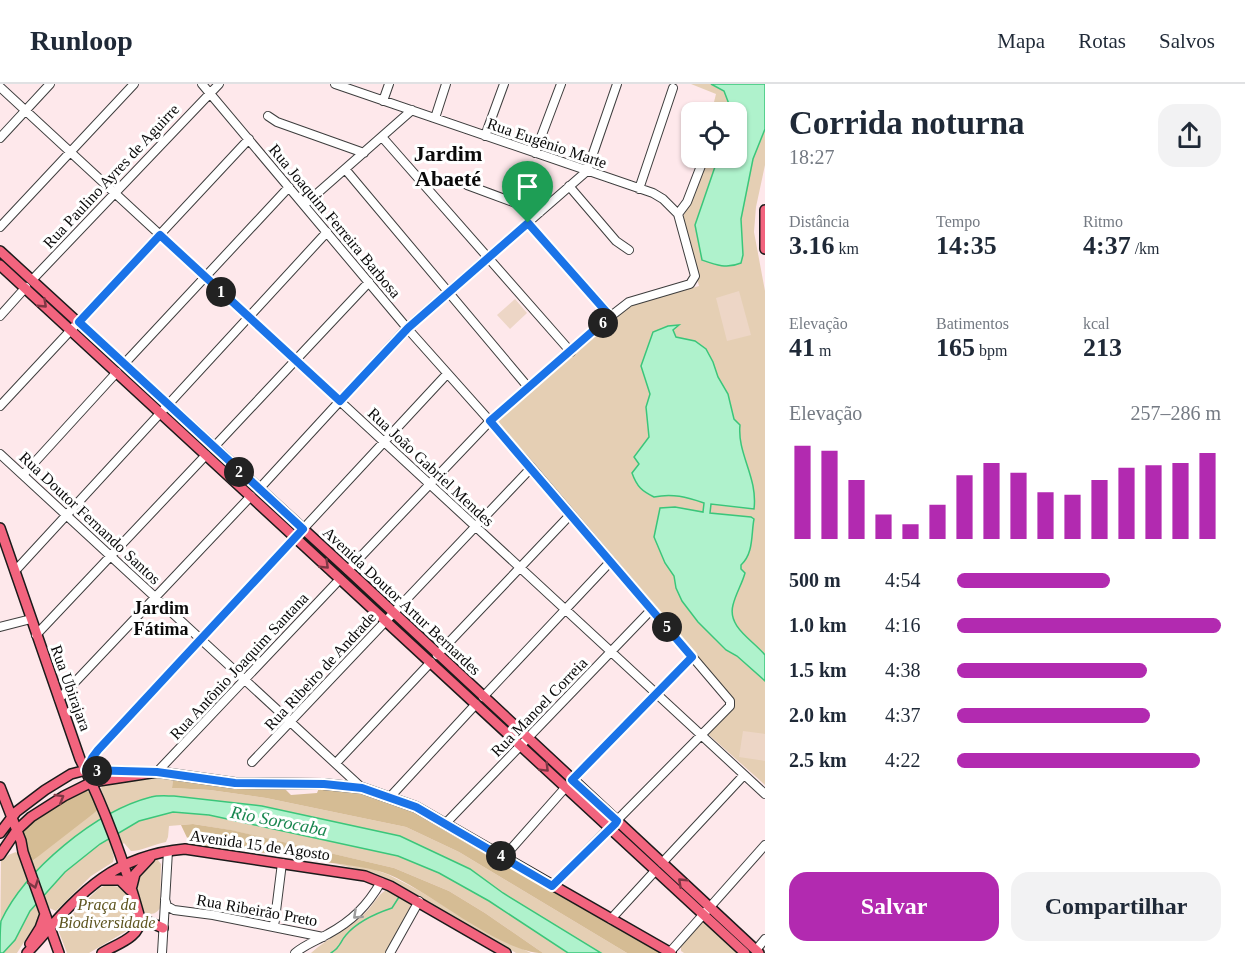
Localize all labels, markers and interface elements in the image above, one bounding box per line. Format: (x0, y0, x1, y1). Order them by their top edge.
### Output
text: Runloop (30, 25, 133, 56)
text: Mapa (997, 29, 1045, 53)
text: Rotas (1078, 29, 1126, 53)
text: Salvos (1159, 29, 1215, 53)
street label: Rua Paulino Ayres de Aguirre (40, 101, 183, 252)
map controls (681, 102, 747, 168)
button: locate (681, 102, 747, 168)
button: share (1158, 104, 1221, 167)
text: Corrida noturna (789, 105, 1025, 141)
street label: Rua Eugênio Marte (485, 115, 609, 172)
street label: Rua Joaquim Ferreira Barbosa (265, 141, 404, 302)
district label: Jardim Abaeté (414, 141, 482, 191)
text: 18:27 (789, 146, 835, 168)
pin (502, 161, 553, 223)
icon: arrive (511, 170, 544, 203)
text: Distância (789, 213, 849, 230)
text: Tempo (936, 213, 980, 230)
text: Ritmo (1083, 213, 1123, 230)
text: 3.16 (789, 231, 835, 260)
text: 14:35 (936, 231, 997, 260)
text: 4:37 (1083, 231, 1131, 260)
text: km (835, 240, 859, 257)
text: /km (1131, 240, 1160, 257)
pin: 1 (206, 277, 236, 307)
text: 1 (217, 283, 225, 300)
one-way arrow (37, 297, 47, 308)
pin: 6 (588, 308, 618, 338)
text: 6 (599, 314, 607, 331)
text: Elevação (789, 315, 848, 332)
text: Batimentos (936, 315, 1009, 332)
text: kcal (1083, 315, 1110, 332)
text: 41 (789, 333, 815, 362)
text: 165 (936, 333, 975, 362)
text: 213 (1083, 333, 1122, 362)
text: m (815, 342, 831, 359)
text: bpm (975, 342, 1007, 359)
text: Elevação (789, 402, 862, 424)
text: 257–286 m (1130, 402, 1221, 424)
street label: Rua João Gabriel Mendes (365, 404, 497, 530)
street label: Rua Doutor Fernando Santos (16, 448, 164, 588)
pin: 2 (224, 457, 254, 487)
text: 2 (235, 463, 243, 480)
street label: Avenida Doutor Artur Bernardes (320, 524, 484, 678)
one-way arrow (318, 557, 329, 568)
text: 500 m (789, 569, 841, 591)
text: 4:54 (885, 569, 921, 591)
street label: Rua Antônio Joaquim Santana (167, 589, 312, 743)
district label: Jardim Fátima (133, 598, 189, 639)
street label: Rua Ribeiro de Andrade (261, 608, 379, 734)
pin: 5 (652, 612, 682, 642)
text: 1.0 km (789, 614, 847, 636)
text: 4:16 (885, 614, 921, 636)
text: 5 (663, 618, 671, 635)
street label: Rua Ubirajara (47, 643, 94, 734)
street label: Rua Manoel Correia (488, 654, 590, 760)
text: 1.5 km (789, 659, 847, 681)
text: 4:38 (885, 659, 921, 681)
text: 2.0 km (789, 704, 847, 726)
text: 4:37 (885, 704, 921, 726)
text: 2.5 km (789, 749, 847, 771)
text: 4:22 (885, 749, 921, 771)
pin: 3 (82, 756, 112, 786)
one-way arrow (538, 761, 549, 772)
text: 3 (93, 762, 101, 779)
one-way arrow (54, 794, 65, 805)
water label: Rio Sorocaba (228, 802, 329, 840)
street label: Avenida 15 de Agosto (189, 827, 331, 864)
pin: 4 (486, 841, 516, 871)
text: 4 (497, 847, 505, 864)
button: Salvar (789, 872, 999, 941)
button: Compartilhar (1011, 872, 1221, 941)
one-way arrow (27, 878, 40, 889)
one-way arrow (678, 878, 689, 889)
street label: Rua Ribeirão Preto (195, 891, 319, 929)
park label: Praça da Biodiversidade (59, 896, 155, 931)
one-way arrow (353, 907, 364, 918)

